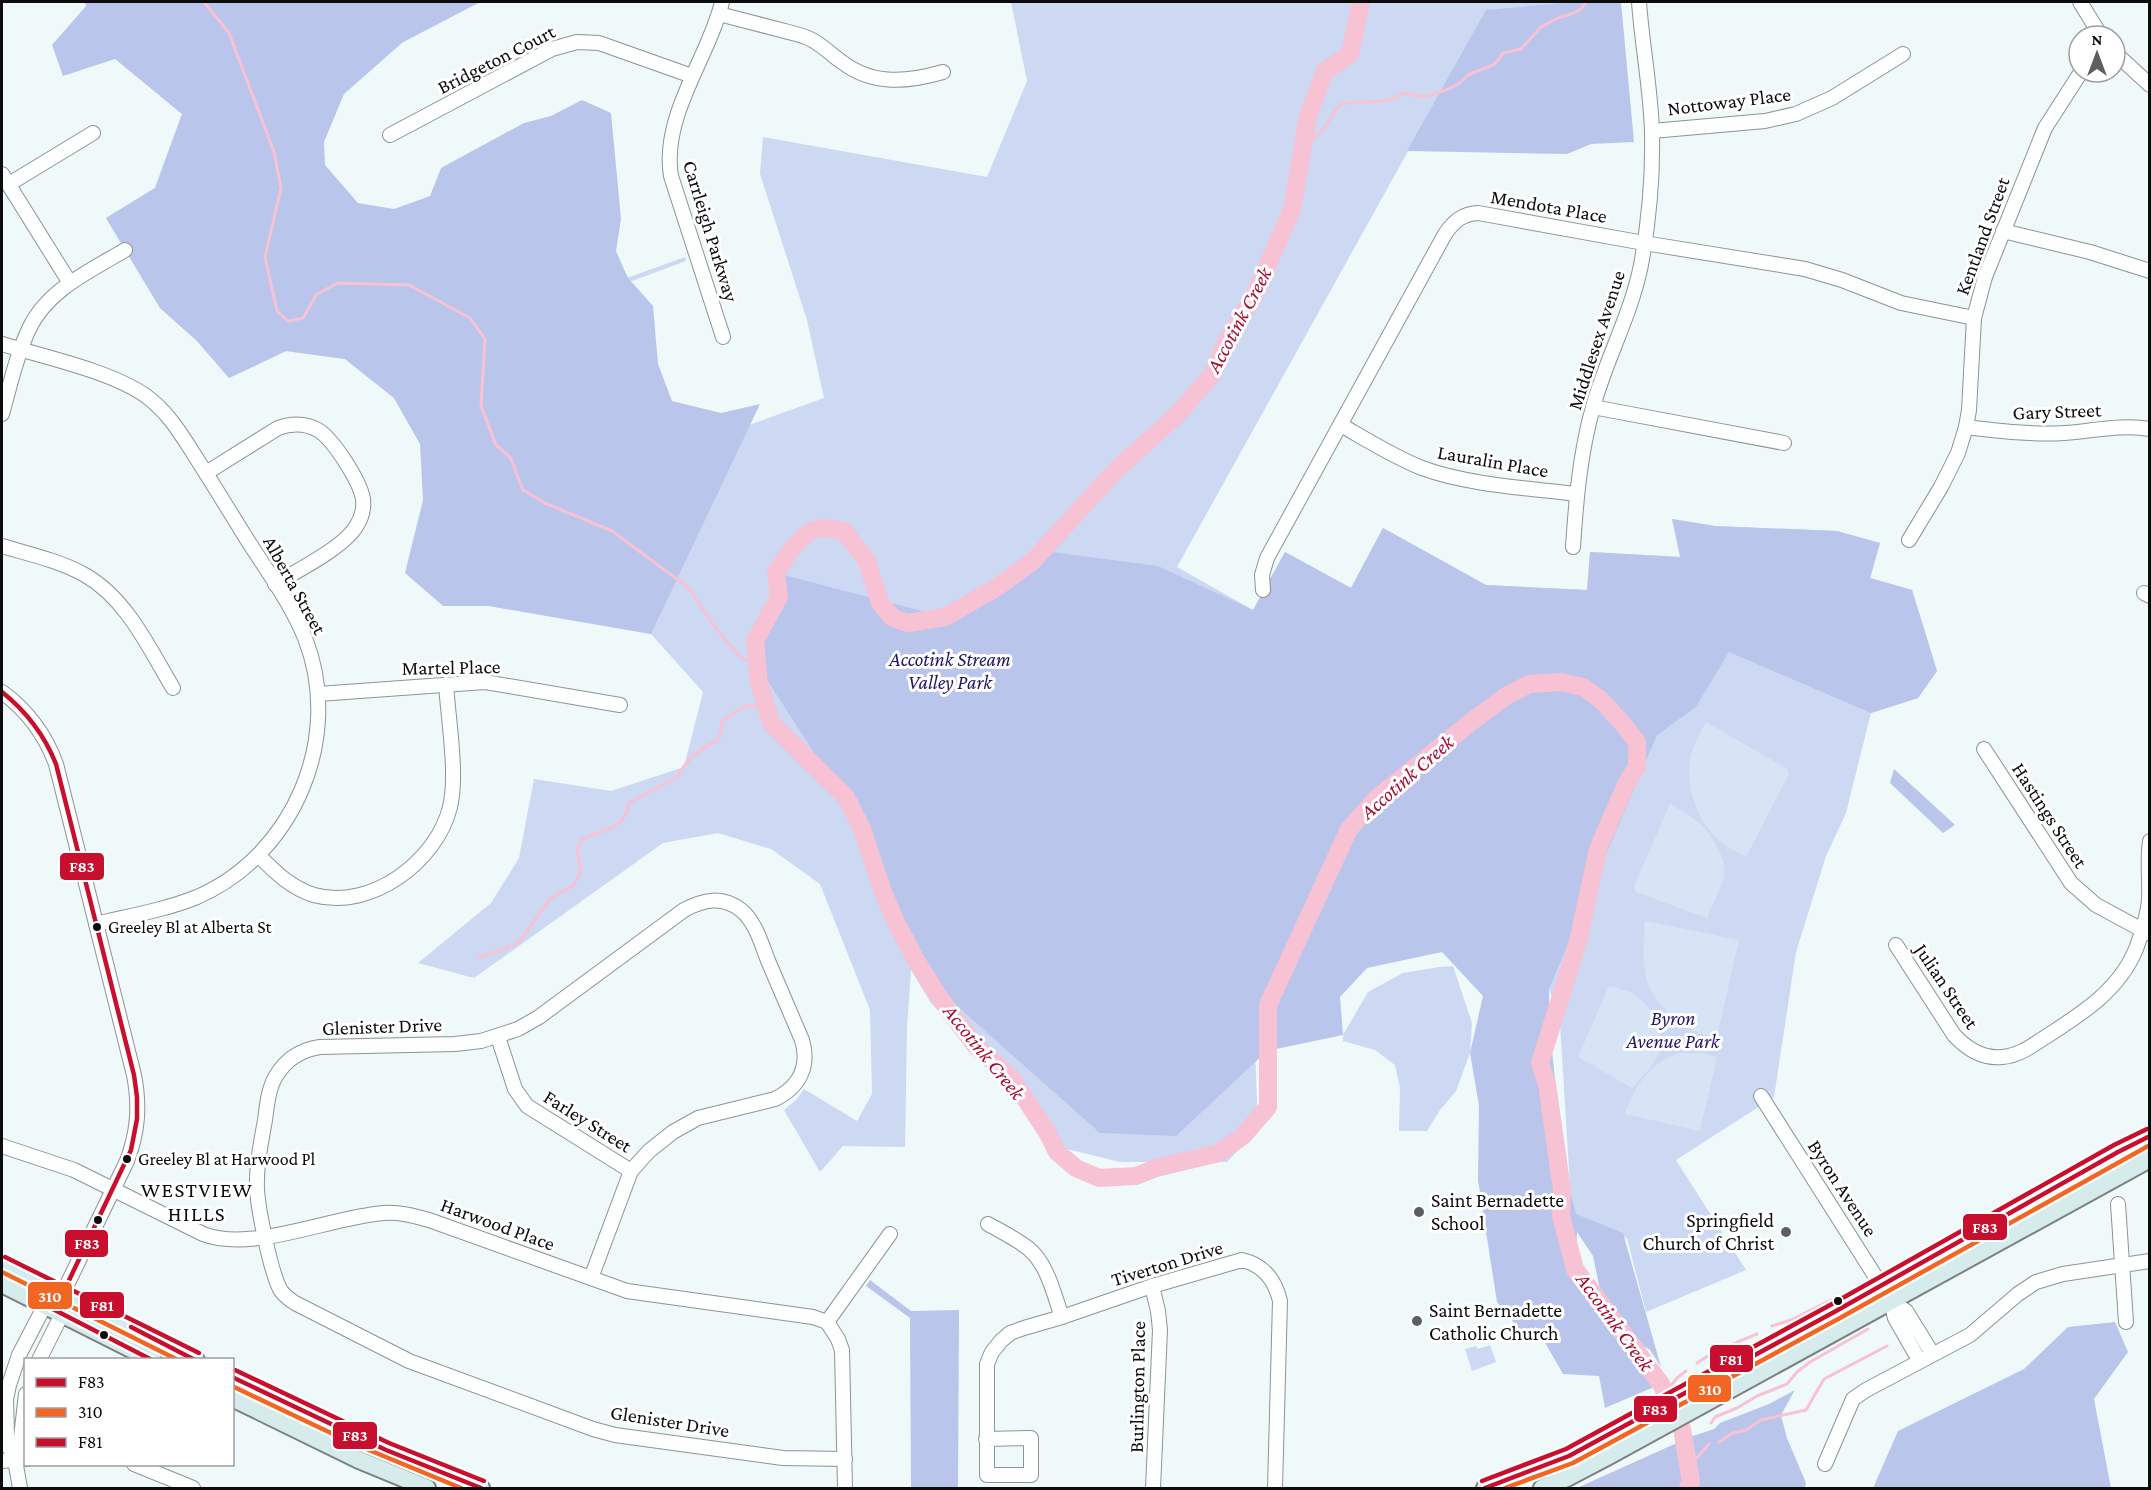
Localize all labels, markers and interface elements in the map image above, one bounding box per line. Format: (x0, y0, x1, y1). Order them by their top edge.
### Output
street label: Bridgeton Court (434, 20, 559, 99)
north arrow (2067, 24, 2127, 84)
text: N (2092, 31, 2103, 48)
street label: Nottoway Place (1666, 82, 1792, 120)
street label: Carrleigh Parkway (678, 158, 743, 305)
street label: Kentland Street (1950, 174, 2014, 298)
street label: Mendota Place (1489, 185, 1609, 227)
water label: Accotink Creek (1201, 263, 1277, 378)
street label: Middlesex Avenue (1563, 267, 1629, 413)
street label: Gary Street (2012, 398, 2102, 425)
street label: Lauralin Place (1436, 440, 1550, 482)
street label: Alberta Street (259, 532, 331, 638)
park label: Accotink Stream Valley Park (888, 648, 1011, 694)
street label: Martel Place (401, 655, 501, 679)
water label: Accotink Creek (1355, 729, 1459, 825)
street label: Hastings Street (2007, 758, 2092, 873)
line badge: F83 (59, 852, 105, 881)
text: F83 (69, 858, 95, 875)
place label: Greeley Bl at Alberta St (108, 917, 273, 937)
marker: Greeley Bl at Alberta St (91, 921, 103, 933)
street label: Julian Street (1909, 938, 1984, 1034)
water label: Accotink Creek (938, 999, 1030, 1105)
park label: Byron Avenue Park (1626, 1007, 1721, 1052)
street label: Glenister Drive (322, 1013, 443, 1039)
street label: Farley Street (539, 1085, 636, 1158)
street label: Byron Avenue (1803, 1136, 1882, 1241)
place label: Greeley Bl at Harwood Pl (138, 1149, 316, 1169)
marker: Greeley Bl at Harwood Pl (121, 1153, 133, 1165)
district label: WESTVIEW HILLS (141, 1178, 253, 1226)
place label: Saint Bernadette School (1431, 1189, 1564, 1234)
street label: Harwood Place (438, 1193, 558, 1255)
marker: Saint Bernadette School (1412, 1205, 1426, 1219)
place label: Springfield Church of Christ (1643, 1209, 1774, 1254)
line badge: F83 (1962, 1213, 2008, 1241)
unlabelled marker (92, 1214, 104, 1226)
text: F83 (1972, 1219, 1998, 1236)
marker: Springfield Church of Christ (1779, 1225, 1793, 1239)
line badge: F83 (64, 1229, 109, 1258)
text: F83 (74, 1235, 100, 1252)
street label: Tiverton Drive (1109, 1236, 1226, 1290)
water label: Accotink Creek (1571, 1267, 1659, 1377)
line badge: 310 (27, 1281, 73, 1310)
text: 310 (38, 1288, 62, 1305)
line badge: F81 (79, 1291, 125, 1319)
unlabelled marker (1832, 1295, 1844, 1307)
text: F81 (90, 1297, 114, 1314)
place label: Saint Bernadette Catholic Church (1429, 1299, 1562, 1344)
marker: Saint Bernadette Catholic Church (1410, 1314, 1424, 1328)
street label: Burlington Place (1125, 1321, 1150, 1453)
unlabelled marker (98, 1329, 110, 1341)
line badge: F81 (1709, 1344, 1754, 1373)
text: F81 (1719, 1351, 1743, 1368)
legend (24, 1358, 234, 1466)
text: F83 (78, 1372, 105, 1392)
line badge: 310 (1687, 1374, 1732, 1403)
text: 310 (1698, 1381, 1722, 1398)
line badge: F83 (1633, 1395, 1678, 1423)
street label: Glenister Drive (609, 1401, 731, 1441)
text: F83 (1642, 1401, 1668, 1418)
text: 310 (78, 1402, 103, 1422)
line badge: F83 (332, 1421, 378, 1450)
text: F83 (342, 1427, 368, 1444)
text: F81 (78, 1432, 102, 1452)

